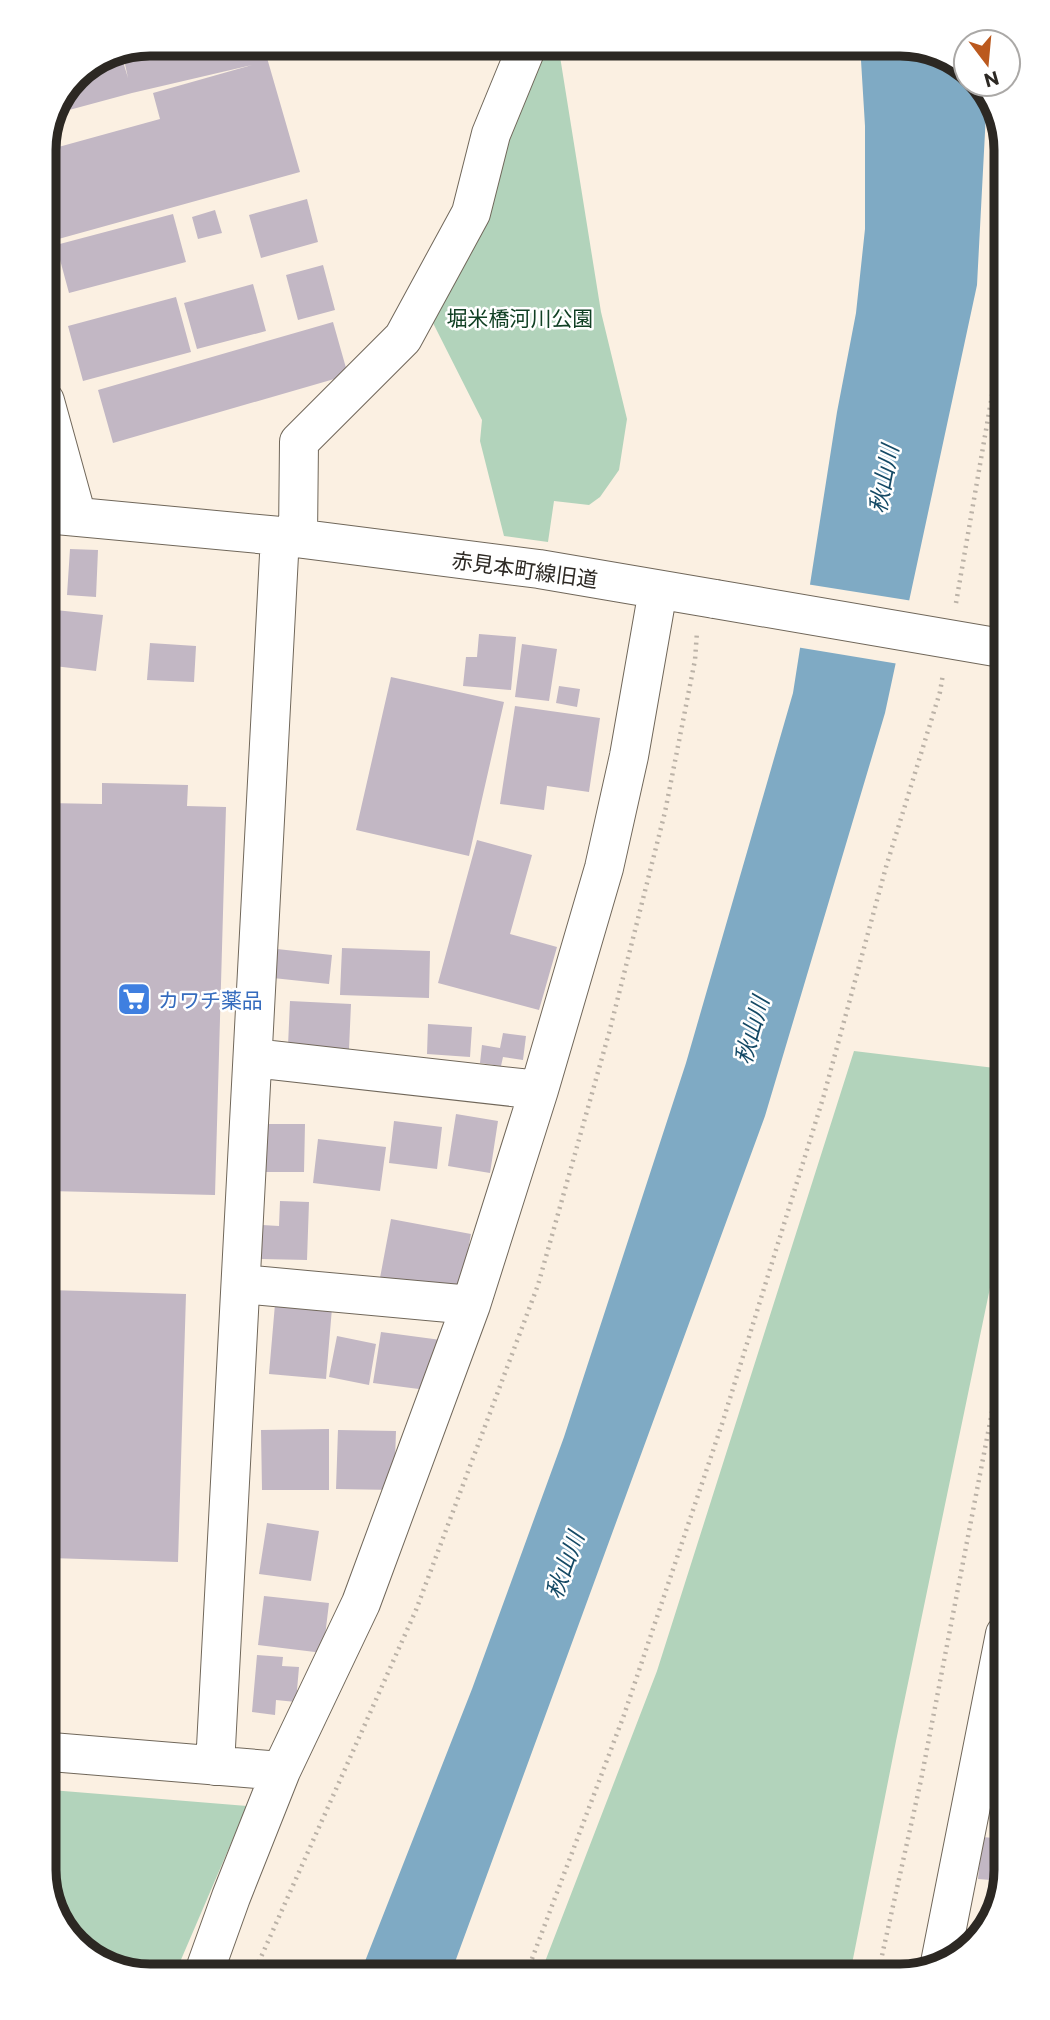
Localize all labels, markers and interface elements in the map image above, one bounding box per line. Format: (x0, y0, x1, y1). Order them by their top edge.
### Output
north arrow (952, 28, 1022, 98)
text: N (982, 67, 1002, 93)
park label: 堀米橋河川公園 (447, 305, 594, 330)
water label: 秋山川 (863, 440, 904, 516)
street label: 赤見本町線旧道 (450, 546, 600, 592)
supermarket icon: カワチ薬品 (115, 980, 153, 1018)
place label: カワチ薬品 (158, 987, 263, 1012)
water label: 秋山川 (728, 990, 775, 1067)
water label: 秋山川 (539, 1525, 590, 1602)

